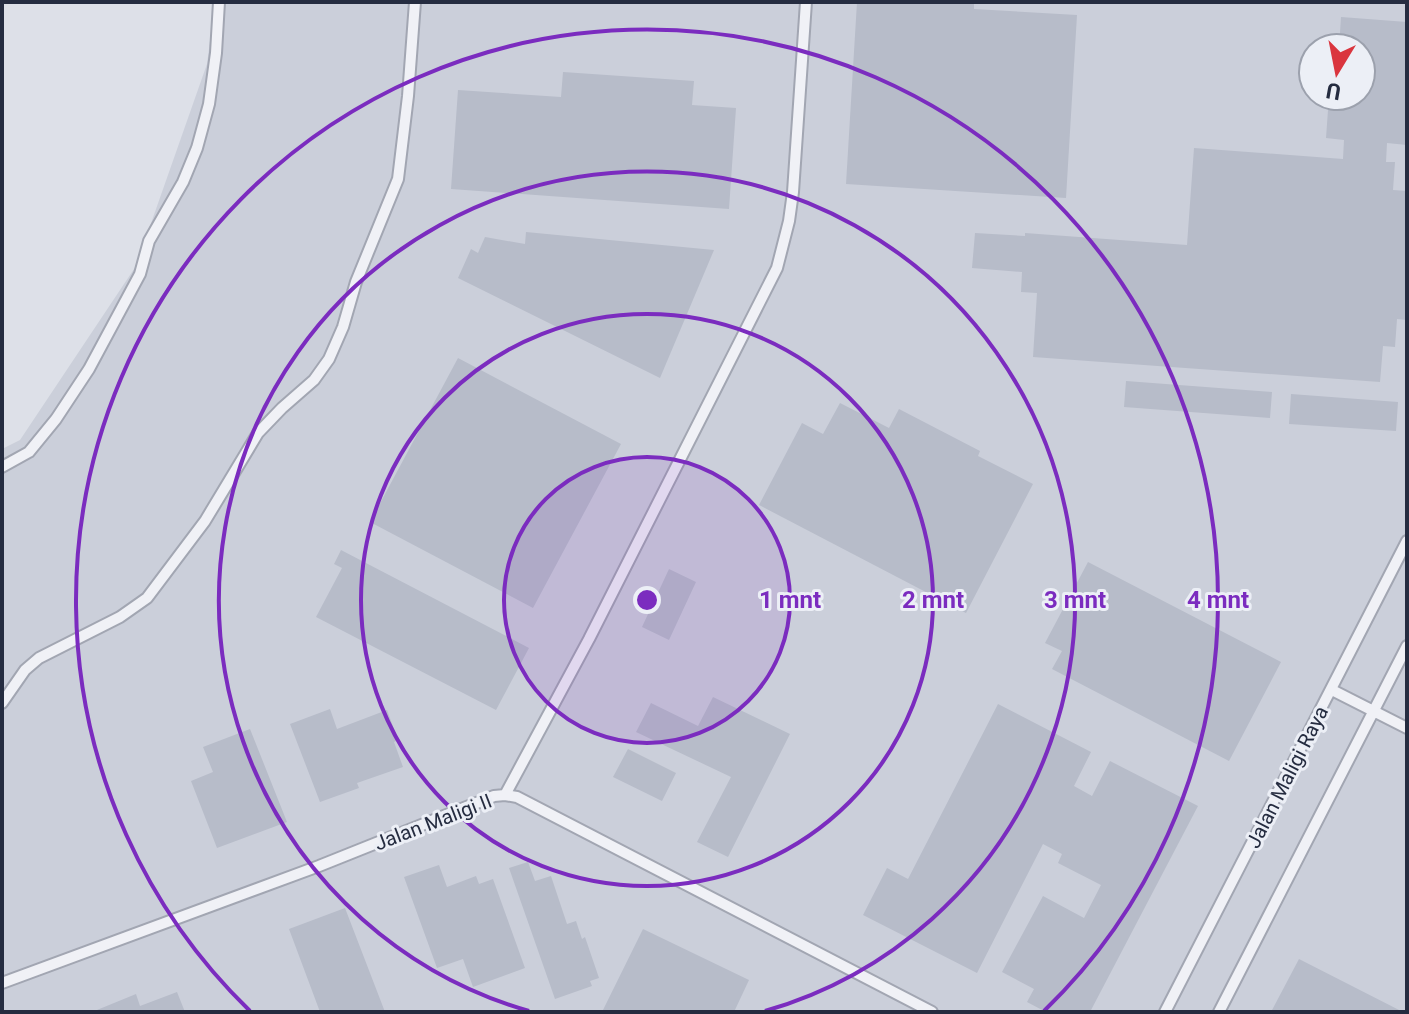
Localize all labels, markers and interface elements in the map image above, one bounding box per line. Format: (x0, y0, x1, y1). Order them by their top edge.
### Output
north arrow (1297, 32, 1377, 112)
text: U (1324, 78, 1343, 105)
centre of rings (633, 586, 661, 614)
text: 1 mnt (759, 586, 821, 614)
text: 2 mnt (902, 586, 964, 614)
text: 3 mnt (1044, 586, 1106, 614)
text: 4 mnt (1187, 586, 1249, 614)
street label: Jalan Maligi Raya (1241, 702, 1333, 852)
street label: Jalan Maligi II (371, 789, 495, 855)

